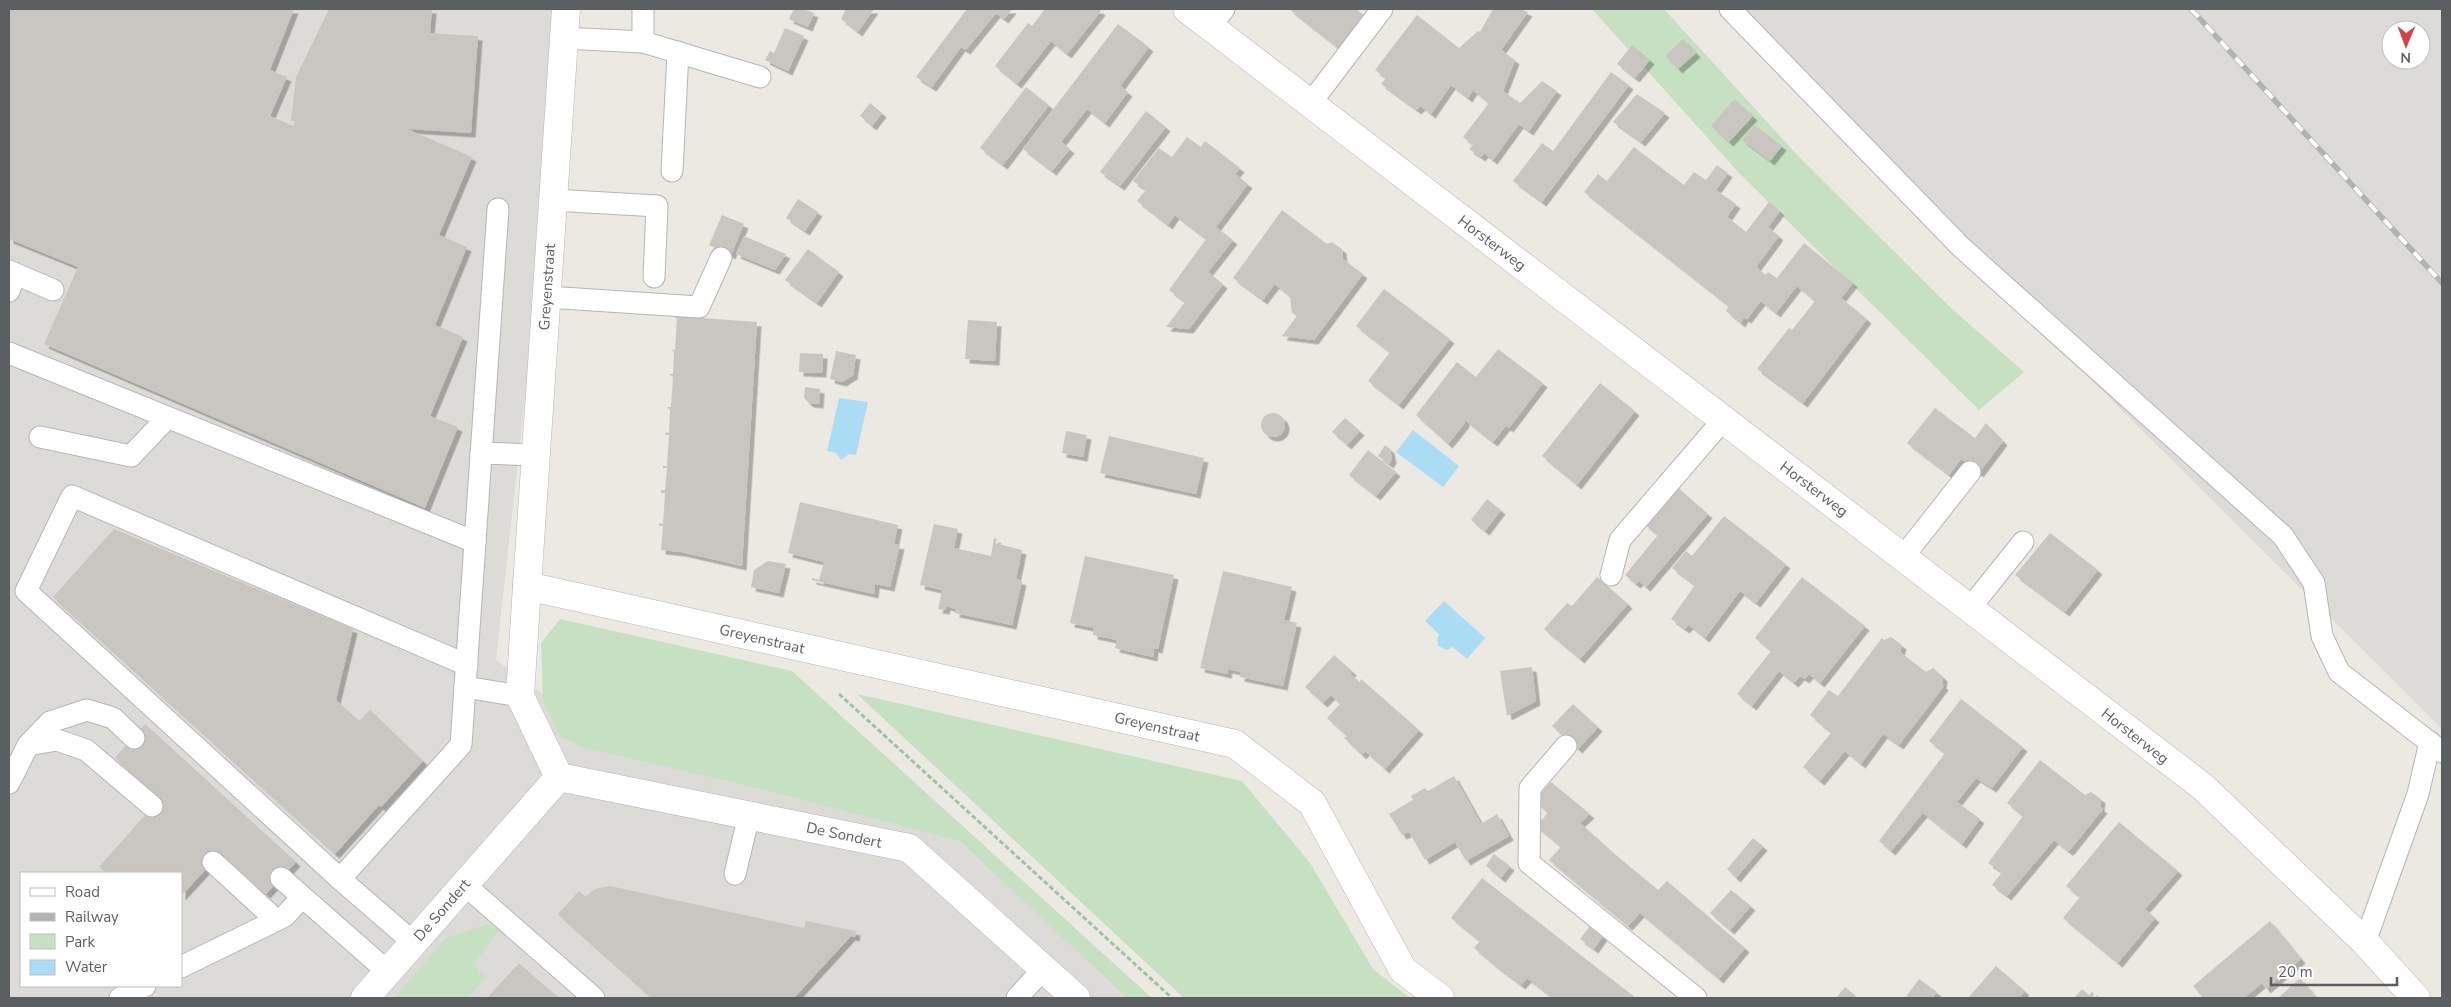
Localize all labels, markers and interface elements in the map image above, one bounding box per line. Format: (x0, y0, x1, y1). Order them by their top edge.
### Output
north arrow (2381, 20, 2431, 70)
text: N (2400, 48, 2411, 67)
street label: Horsterweg (1454, 211, 1530, 275)
street label: Greyenstraat (534, 242, 560, 331)
street label: Horsterweg (1776, 457, 1852, 521)
street label: Greyenstraat (717, 619, 807, 659)
street label: Horsterweg (2097, 703, 2173, 769)
street label: Greyenstraat (1112, 707, 1202, 747)
street label: De Sondert (804, 817, 884, 853)
legend (20, 872, 182, 987)
street label: De Sondert (409, 874, 475, 946)
text: Road (65, 882, 100, 902)
text: Railway (65, 907, 119, 927)
text: Park (65, 932, 95, 952)
scale bar (2271, 954, 2397, 986)
text: Water (65, 957, 108, 977)
text: 20 m (2278, 962, 2313, 982)

